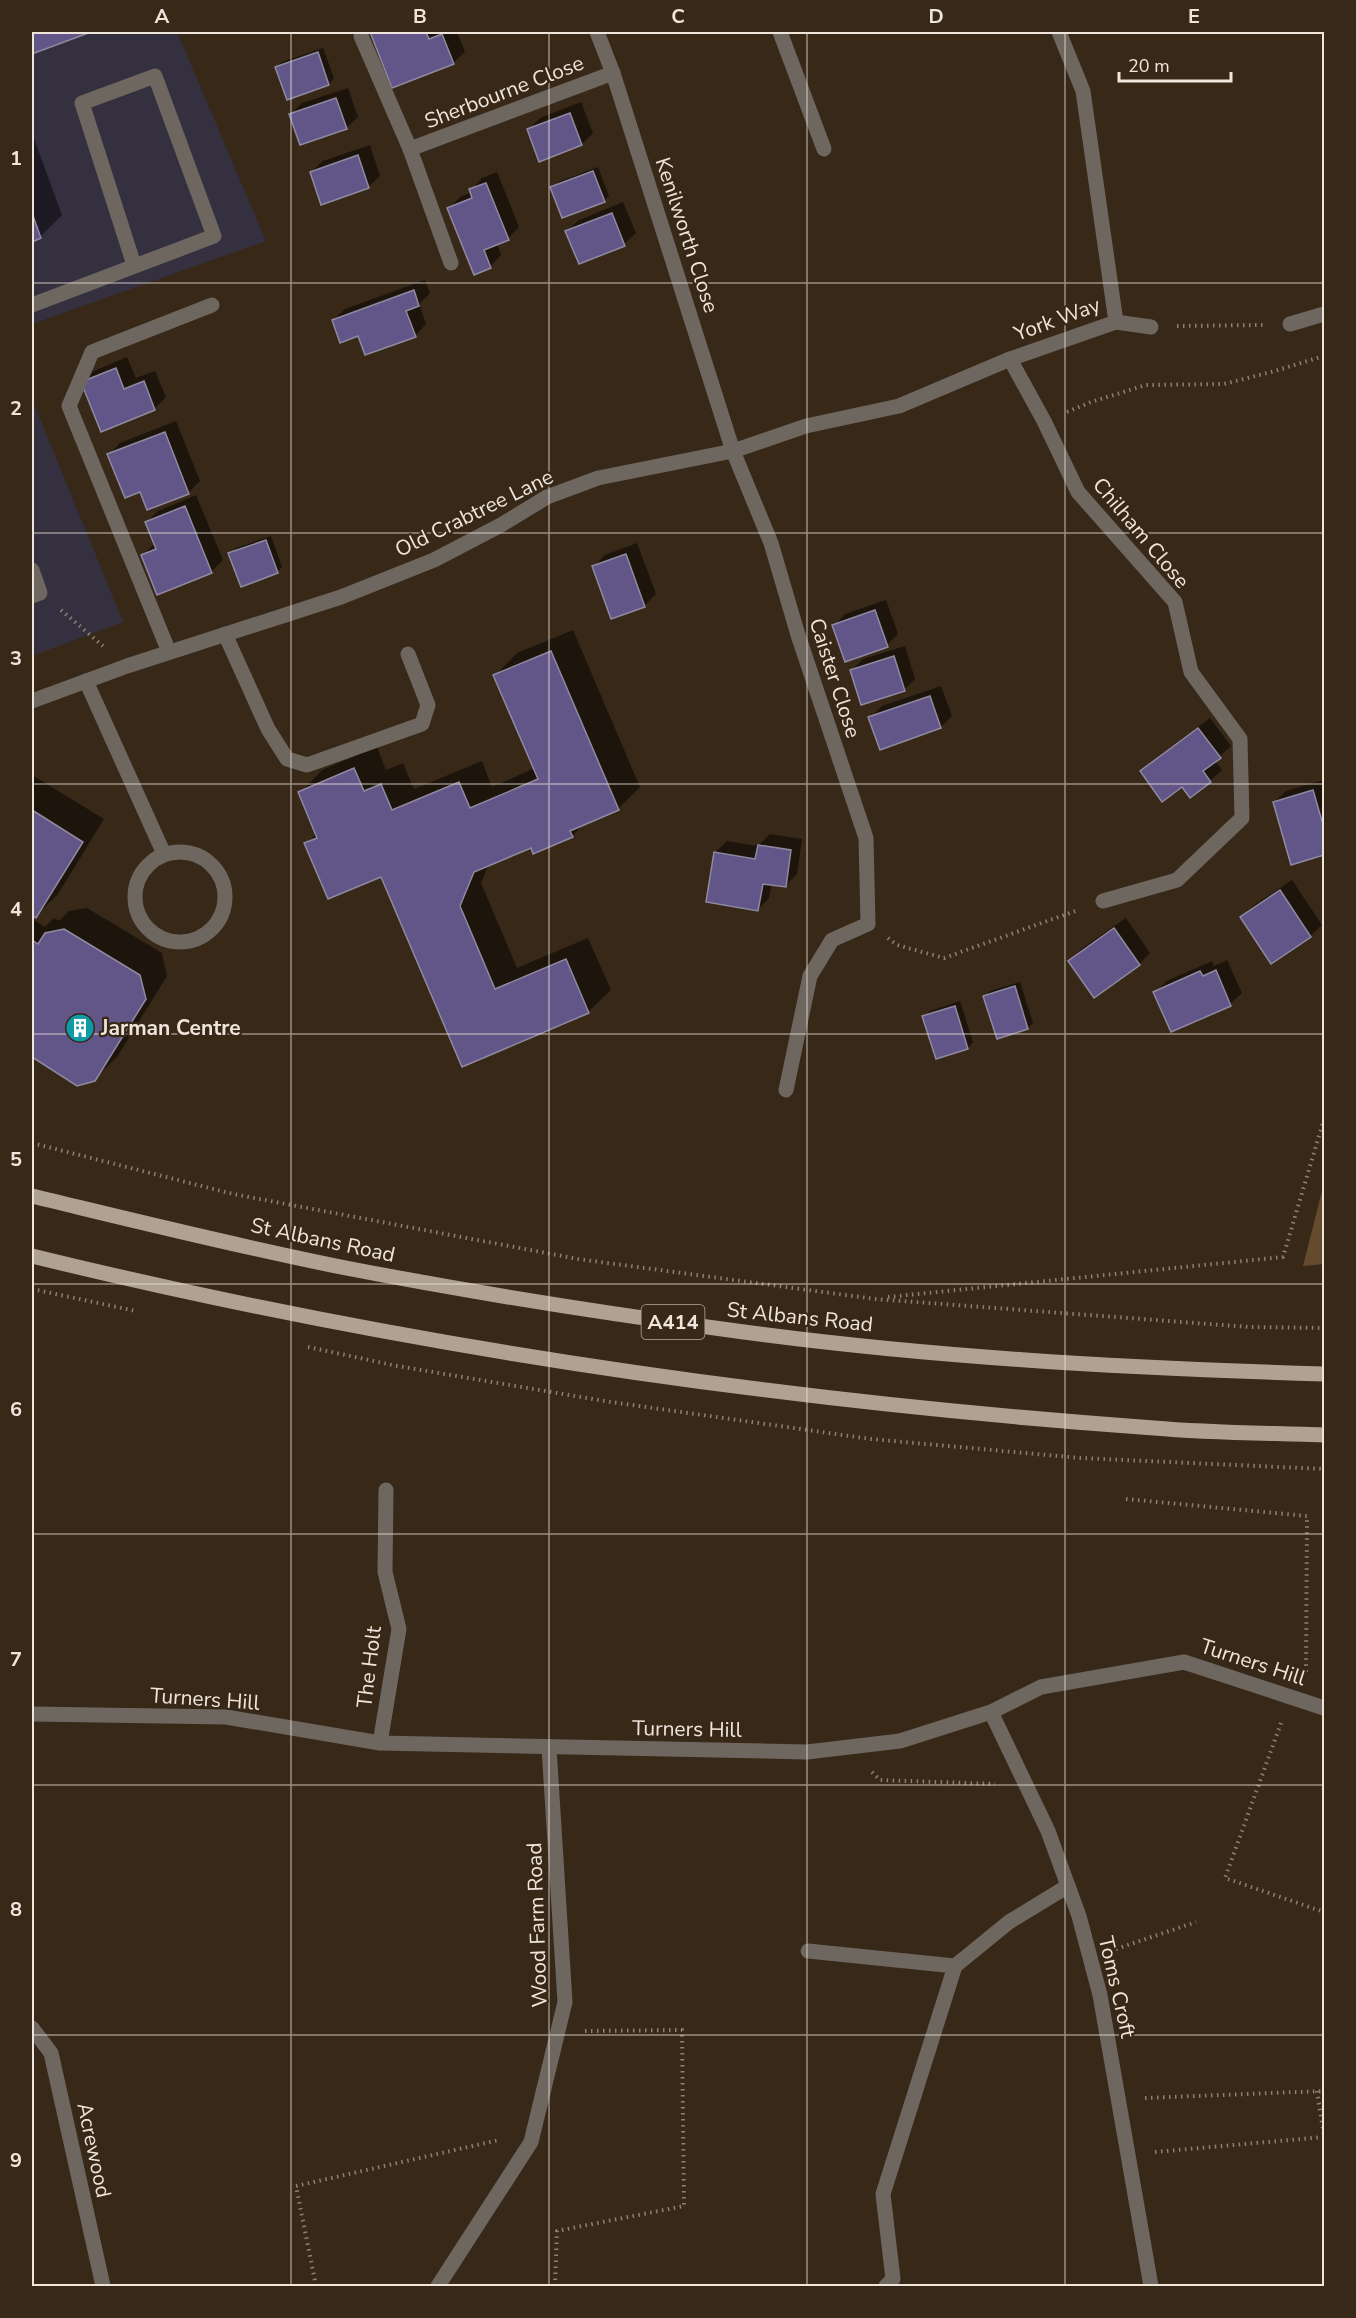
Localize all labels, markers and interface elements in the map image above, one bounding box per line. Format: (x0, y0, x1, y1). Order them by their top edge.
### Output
text: A (155, 3, 170, 30)
text: B (413, 3, 427, 30)
text: C (671, 3, 685, 30)
text: D (928, 3, 944, 30)
text: E (1188, 3, 1200, 30)
scale bar (1119, 45, 1232, 83)
street label: Sherbourne Close (420, 49, 588, 135)
text: 20 m (1128, 54, 1170, 78)
text: 1 (10, 145, 22, 172)
street label: Kenilworth Close (649, 154, 725, 316)
street label: York Way (1009, 290, 1104, 348)
text: 2 (10, 395, 22, 422)
street label: Old Crabtree Lane (390, 463, 558, 563)
street label: Chilham Close (1086, 472, 1196, 594)
street label: Caister Close (802, 615, 868, 741)
text: 3 (10, 645, 22, 672)
text: 4 (10, 896, 22, 923)
building icon: Jarman Centre (64, 1012, 96, 1044)
place label: Jarman Centre (100, 1014, 241, 1042)
text: 5 (10, 1146, 22, 1173)
street label: St Albans Road (248, 1211, 398, 1269)
street label: St Albans Road (726, 1295, 874, 1339)
road number: A414 (642, 1305, 704, 1339)
text: 6 (10, 1396, 22, 1423)
street label: The Holt (350, 1624, 388, 1709)
street label: Turners Hill (1196, 1632, 1310, 1693)
text: 7 (10, 1646, 22, 1673)
street label: Turners Hill (149, 1681, 261, 1717)
street label: Turners Hill (632, 1714, 743, 1744)
street label: Wood Farm Road (520, 1842, 554, 2008)
text: 8 (10, 1896, 22, 1923)
street label: Toms Croft (1092, 1934, 1142, 2041)
street label: Acrewood (70, 2100, 118, 2200)
text: 9 (10, 2147, 22, 2174)

